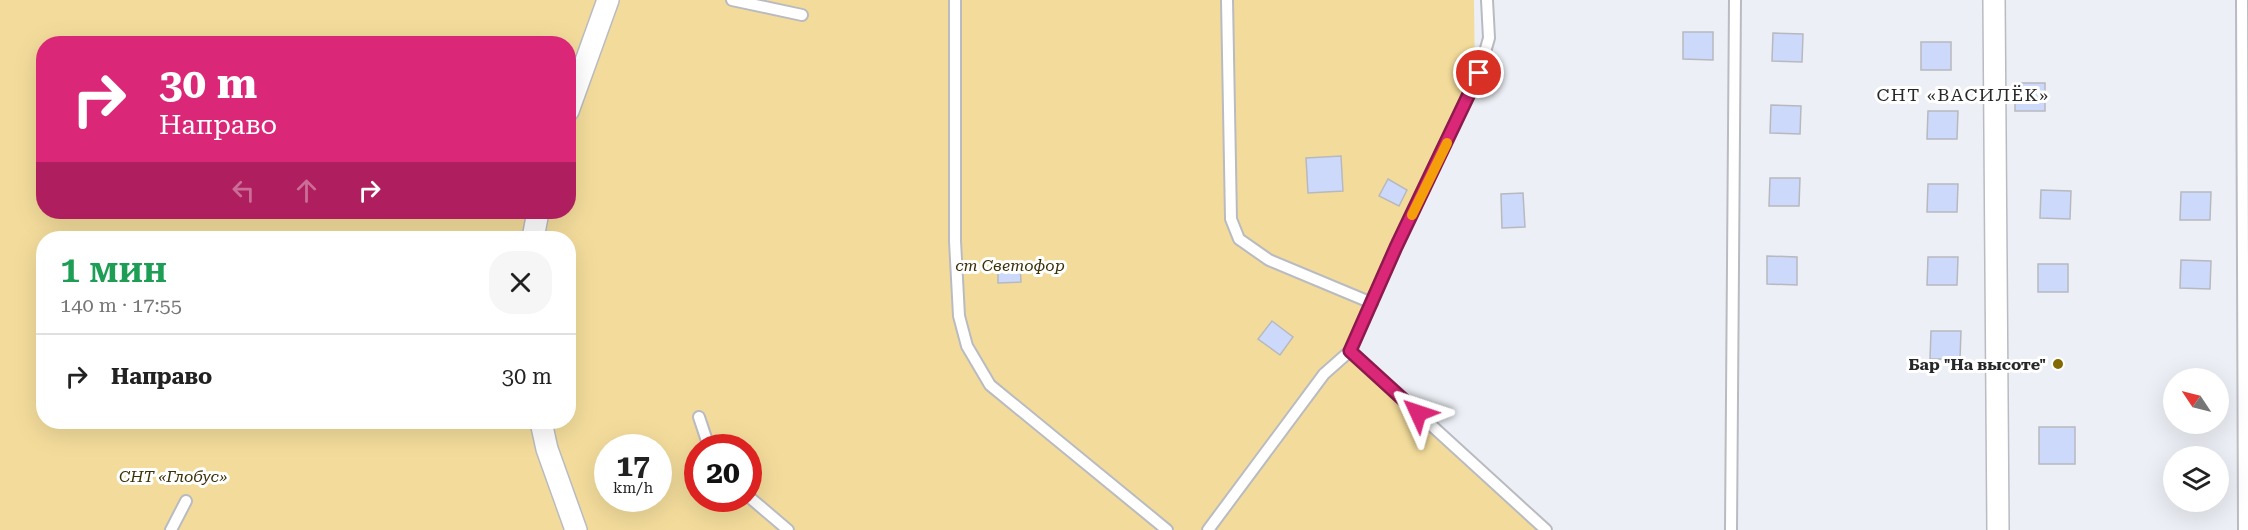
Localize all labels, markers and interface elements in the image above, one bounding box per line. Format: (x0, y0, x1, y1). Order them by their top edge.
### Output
pin (1453, 47, 1504, 98)
icon: arrive (1462, 56, 1495, 89)
text: 30 m (159, 59, 257, 108)
icon: right (60, 60, 138, 138)
district label: СНТ «ВАСИЛЁК» (1876, 84, 2050, 105)
text: Направо (159, 109, 277, 141)
icon: left (227, 174, 260, 207)
icon: ahead (290, 174, 323, 207)
icon: right (353, 174, 386, 207)
text: 1 мин (60, 249, 167, 291)
button: close (489, 251, 552, 314)
park label: ст Светофор (955, 256, 1065, 275)
text: 140 m · 17:55 (60, 293, 182, 317)
place label: Бар "На высоте" (1908, 355, 2046, 374)
marker: Бар "На высоте" (2051, 357, 2065, 371)
icon: right (60, 360, 93, 393)
text: Направо (111, 364, 212, 389)
text: 30 m (502, 364, 552, 389)
north arrow (2163, 368, 2229, 434)
map controls (2163, 368, 2229, 512)
position arrow (1386, 381, 1450, 445)
speed limit sign: 20 (684, 434, 762, 512)
button: layers (2163, 446, 2229, 512)
text: 17 (616, 448, 650, 483)
park label: СНТ «Глобус» (119, 467, 227, 486)
text: km/h (613, 479, 653, 497)

